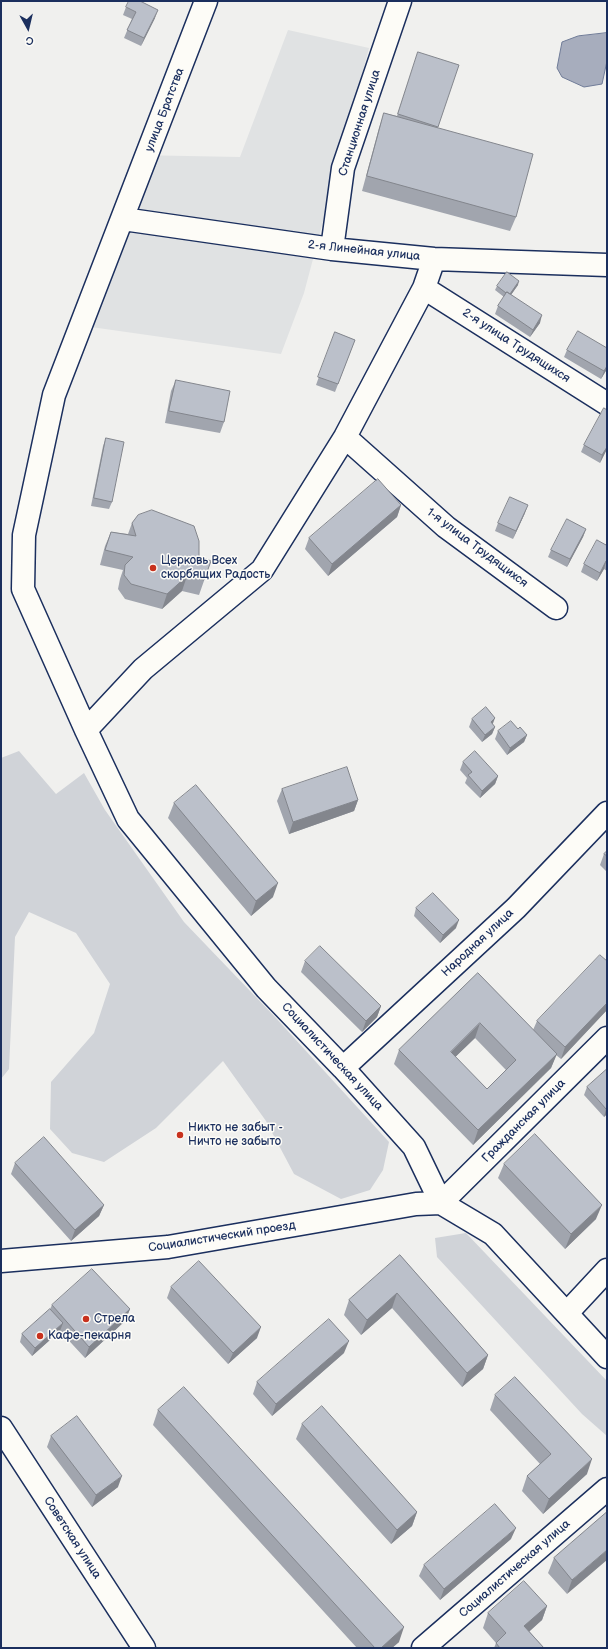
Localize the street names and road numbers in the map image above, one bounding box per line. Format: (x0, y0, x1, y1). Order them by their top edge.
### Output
street label: улица Братства (142, 66, 188, 154)
street label: Станционная улица (336, 68, 384, 178)
street label: 2-я Линейная улица (307, 238, 421, 264)
street label: 2-я улица Трудящихся (459, 306, 573, 386)
street label: 1-я улица Трудящихся (424, 505, 530, 591)
street label: Народная улица (439, 906, 517, 980)
street label: Социалистическая улица (278, 1000, 386, 1114)
street label: Гражданская улица (479, 1076, 569, 1166)
street label: Социалистический проезд (147, 1218, 297, 1256)
street label: Советская улица (40, 1494, 104, 1582)
street label: Социалистическая улица (457, 1517, 573, 1621)

